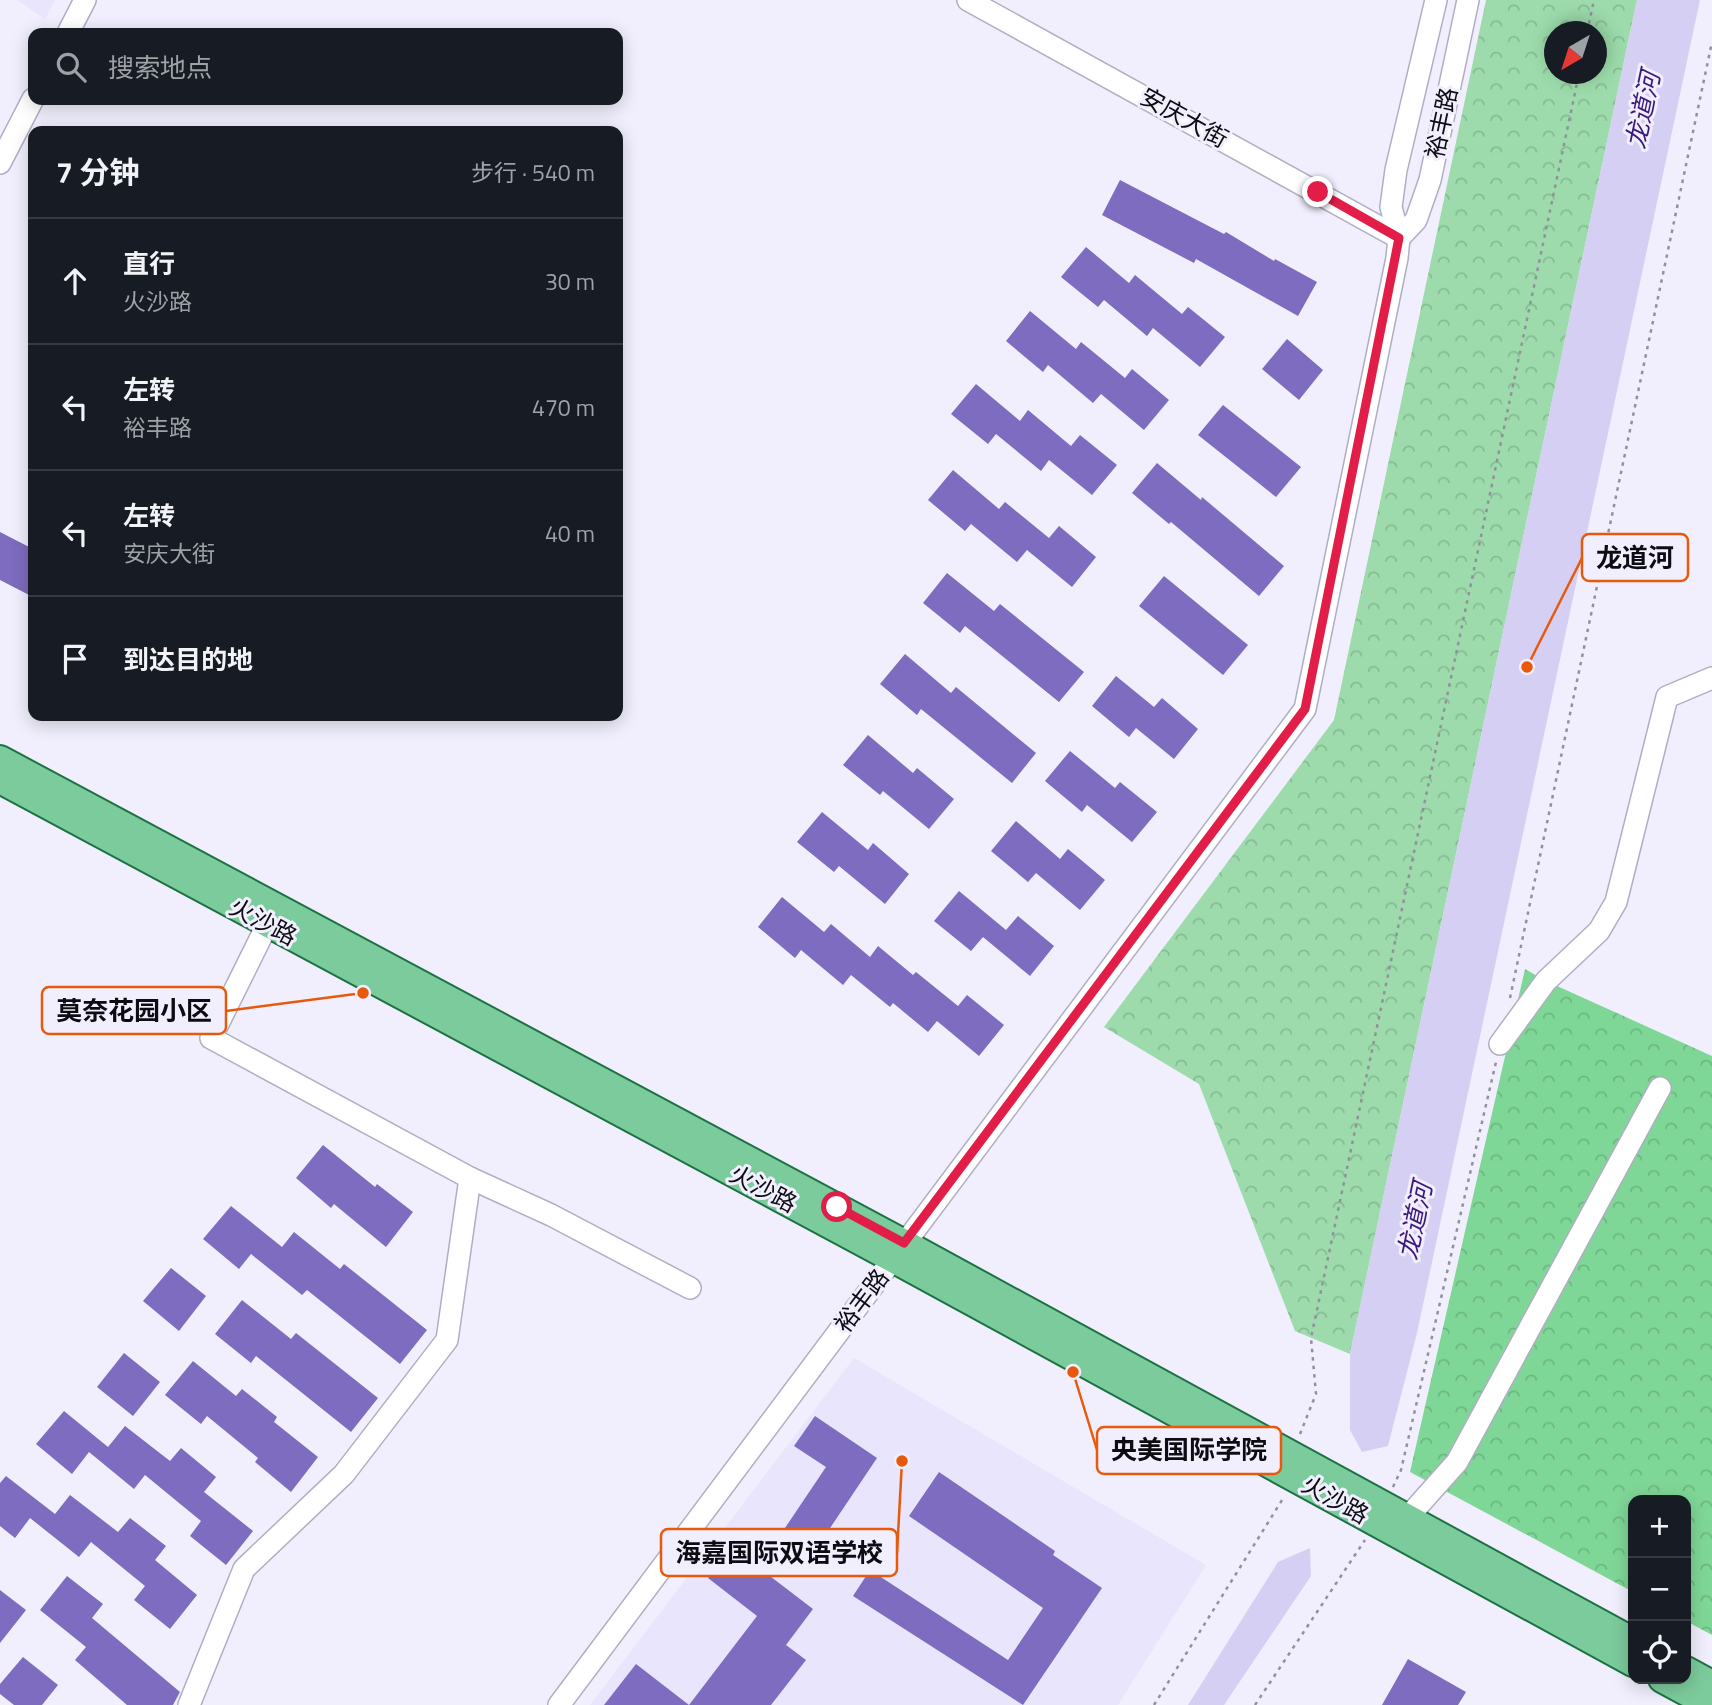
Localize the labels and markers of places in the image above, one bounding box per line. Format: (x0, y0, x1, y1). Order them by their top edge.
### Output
callout: 龙道河 (1582, 534, 1688, 581)
callout: 莫奈花园小区 (42, 987, 226, 1034)
callout: 央美国际学院 (1097, 1427, 1281, 1474)
callout: 海嘉国际双语学校 (661, 1529, 897, 1576)

